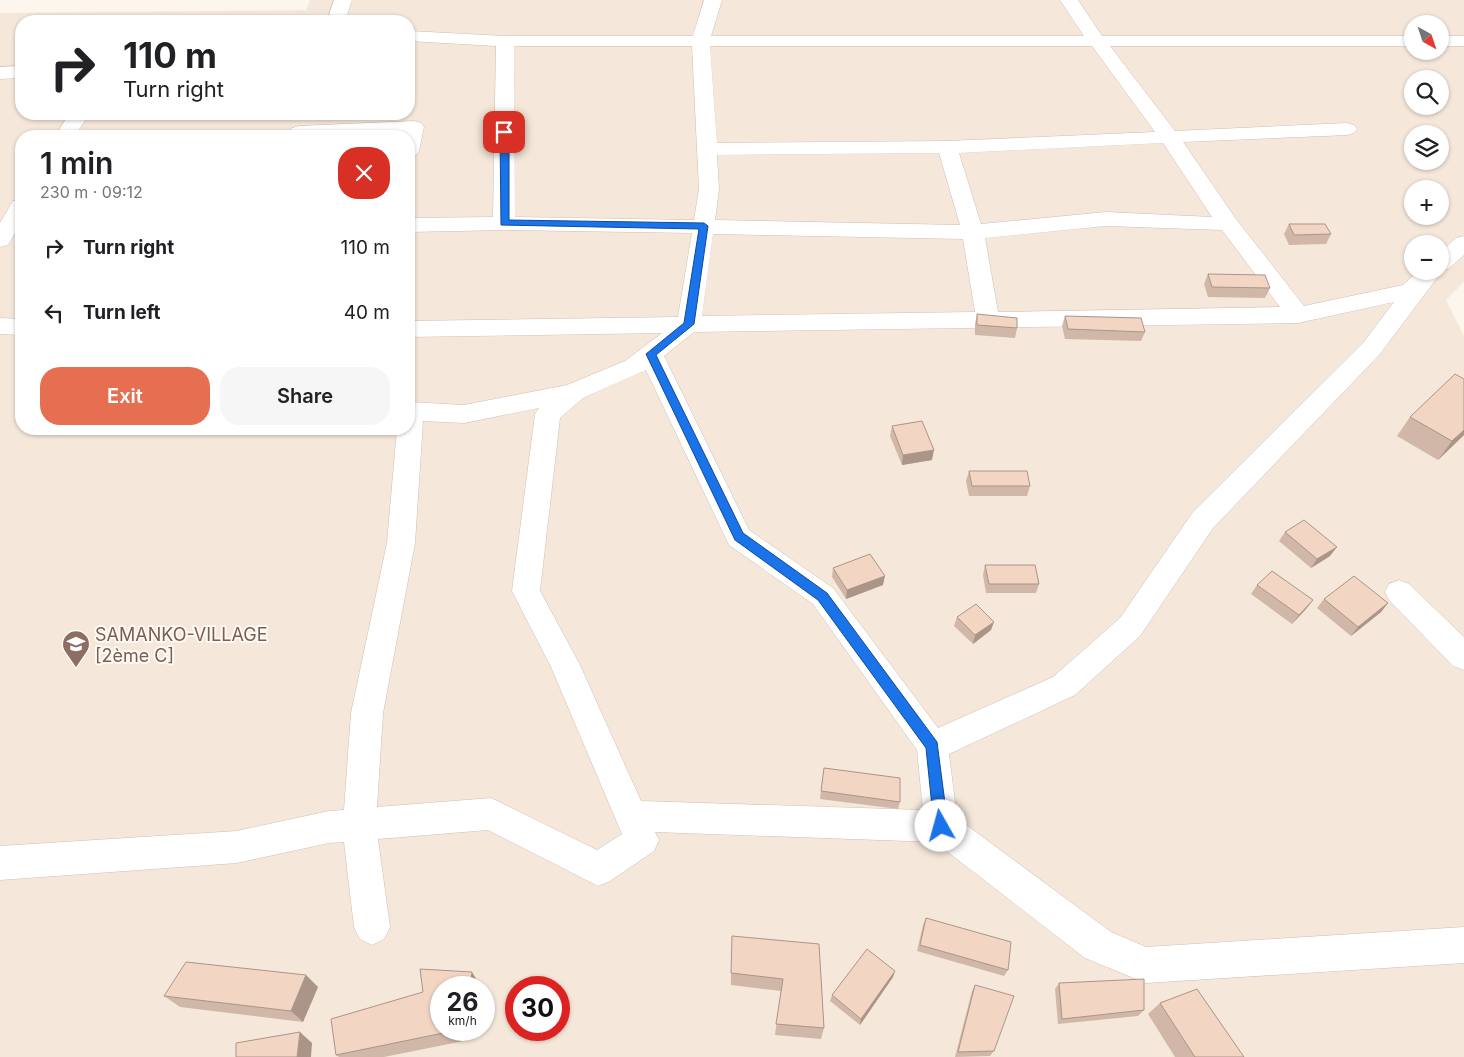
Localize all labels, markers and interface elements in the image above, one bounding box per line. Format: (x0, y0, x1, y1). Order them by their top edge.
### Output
north arrow (1404, 15, 1449, 60)
map controls (1404, 15, 1449, 280)
text: 110 m (123, 34, 217, 76)
icon: right (40, 35, 105, 100)
button: search (1404, 70, 1449, 115)
text: Turn right (123, 76, 224, 102)
pin (483, 111, 525, 153)
icon: arrive (490, 118, 518, 146)
button: layers (1404, 125, 1449, 170)
text: 1 min (40, 145, 113, 181)
button: close (338, 147, 390, 199)
button: + (1404, 180, 1449, 225)
text: 230 m · 09:12 (40, 182, 143, 202)
icon: right (40, 234, 68, 262)
button: − (1404, 235, 1449, 280)
text: Turn right (83, 236, 174, 259)
text: 110 m (341, 236, 390, 259)
icon: left (40, 299, 68, 327)
text: Turn left (83, 301, 161, 324)
text: 40 m (344, 301, 390, 324)
button: Exit (40, 367, 210, 425)
button: Share (220, 367, 390, 425)
place label: SAMANKO-VILLAGE [2ème C] (95, 624, 268, 666)
school or university icon: SAMANKO-VILLAGE [2ème C] (61, 629, 91, 668)
position arrow (914, 799, 966, 851)
speed limit sign: 30 (505, 976, 570, 1041)
text: 26 (447, 987, 478, 1017)
text: km/h (448, 1013, 477, 1028)

